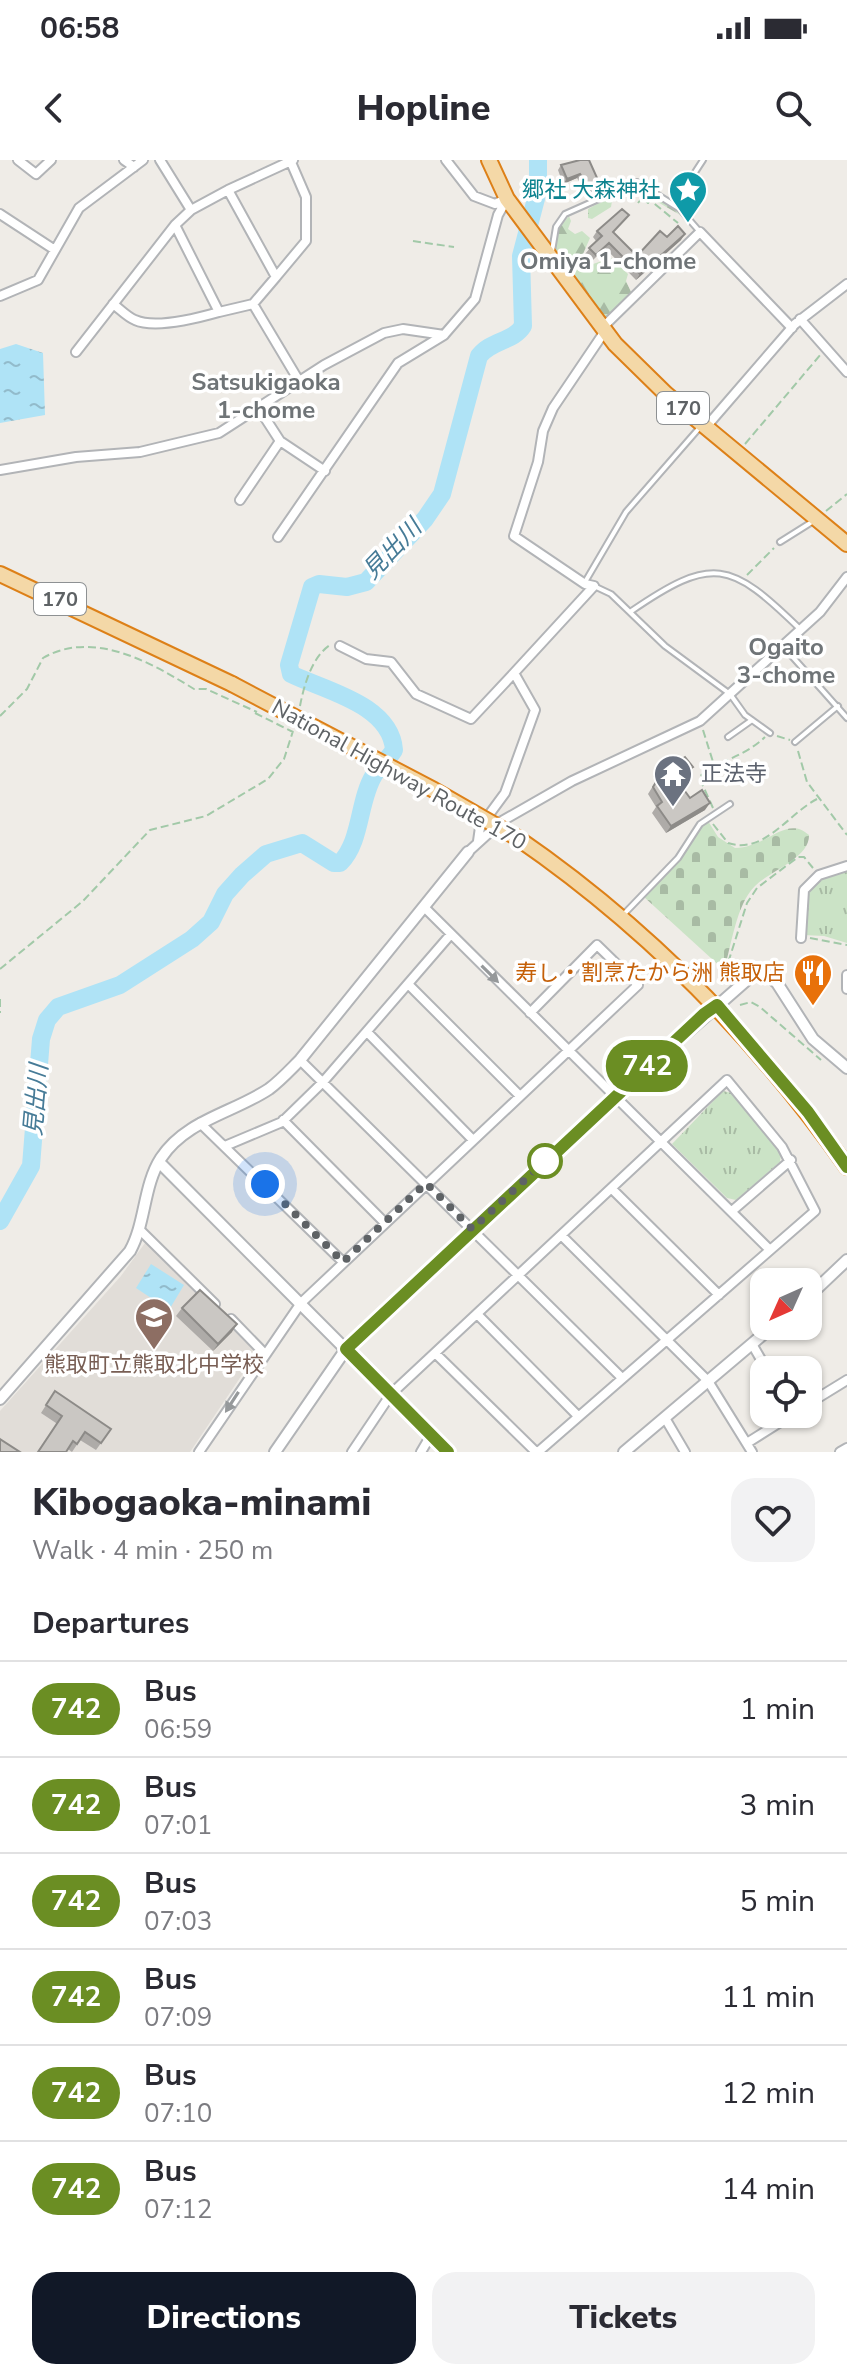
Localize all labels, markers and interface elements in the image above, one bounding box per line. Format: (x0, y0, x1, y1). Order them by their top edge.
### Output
text: 06:58 (40, 8, 119, 49)
text: Hopline (356, 84, 491, 133)
icon: back (32, 86, 76, 130)
icon: search (771, 86, 815, 130)
place icon: 郷社 大森神社 (667, 169, 709, 224)
place label: 郷社 大森神社 (522, 175, 660, 205)
district label: Omiya 1-chome (520, 245, 696, 277)
district label: Satsukigaoka 1-chome (191, 366, 341, 426)
road number: 170 (657, 392, 709, 424)
water label: 見出川 (355, 510, 431, 586)
road number: 170 (34, 583, 86, 615)
district label: Ogaito 3-chome (737, 631, 835, 691)
street label: National Highway Route 170 (266, 692, 532, 858)
temple icon: 正法寺 (652, 753, 694, 808)
place label: 正法寺 (701, 759, 767, 789)
restaurant icon: 寿し・割烹たから洲 熊取店 (792, 952, 834, 1007)
place label: 寿し・割烹たから洲 熊取店 (515, 958, 785, 988)
one-way arrow (480, 964, 499, 983)
line badge: 742 (601, 1040, 693, 1092)
text: 742 (622, 1047, 672, 1085)
water label: 見出川 (17, 1060, 55, 1137)
unlabelled marker (528, 1144, 562, 1178)
your location (245, 1164, 285, 1204)
north arrow (750, 1268, 822, 1340)
map controls (750, 1268, 822, 1428)
school or university icon: 熊取町立熊取北中学校 (133, 1296, 175, 1351)
place label: 熊取町立熊取北中学校 (44, 1350, 264, 1380)
button: locate (750, 1356, 822, 1428)
one-way arrow (225, 1391, 240, 1412)
text: Kibogaoka-minami (32, 1477, 371, 1528)
button: heart (731, 1478, 815, 1562)
text: Walk · 4 min · 250 m (32, 1533, 273, 1568)
text: Departures (32, 1603, 189, 1644)
text: Bus (144, 1671, 197, 1712)
text: 1 min (740, 1689, 815, 1730)
text: 742 (51, 1690, 101, 1728)
text: 06:59 (144, 1712, 212, 1747)
text: Bus (144, 1767, 197, 1808)
text: 3 min (740, 1785, 815, 1826)
text: 742 (51, 1786, 101, 1824)
text: 07:01 (144, 1808, 212, 1843)
text: Bus (144, 1863, 197, 1904)
text: 5 min (740, 1881, 815, 1922)
text: 742 (51, 1882, 101, 1920)
text: 07:03 (144, 1904, 212, 1939)
text: Bus (144, 1959, 197, 2000)
text: 11 min (722, 1977, 815, 2018)
text: 742 (51, 1978, 101, 2016)
text: 07:09 (144, 2000, 212, 2035)
text: Bus (144, 2055, 197, 2096)
text: 12 min (722, 2073, 815, 2114)
text: 742 (51, 2074, 101, 2112)
text: 07:10 (144, 2096, 212, 2131)
text: Bus (144, 2151, 197, 2192)
text: 14 min (722, 2169, 815, 2210)
text: 742 (51, 2170, 101, 2208)
text: 07:12 (144, 2192, 212, 2227)
button: Directions (32, 2272, 416, 2364)
button: Tickets (432, 2272, 815, 2364)

